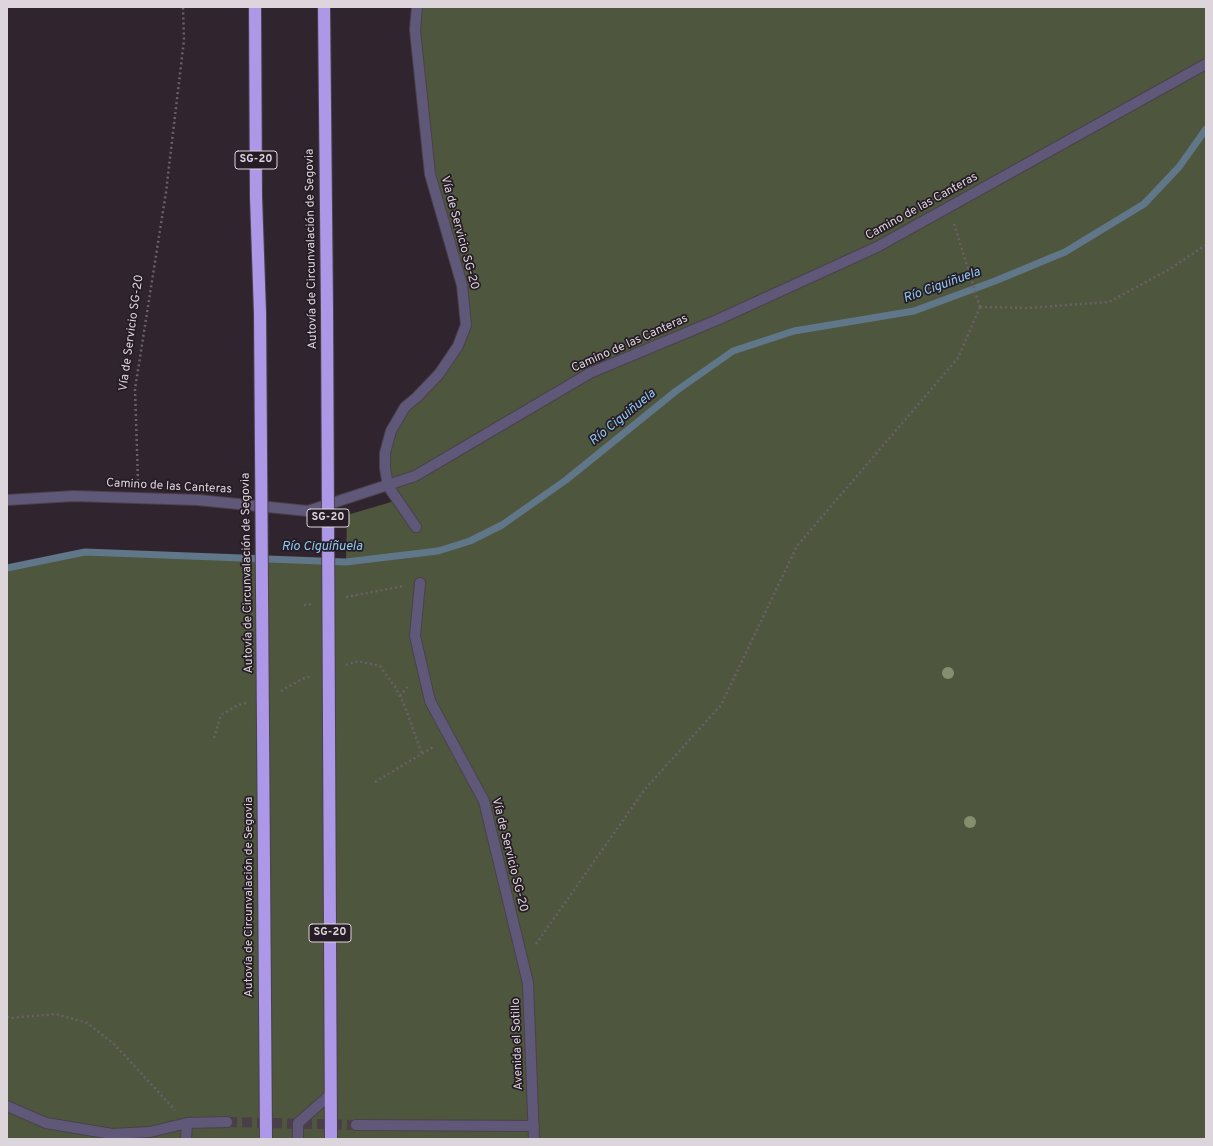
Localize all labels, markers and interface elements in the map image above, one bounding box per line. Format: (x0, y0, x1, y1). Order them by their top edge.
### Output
street label: Autovía de Circunvalación de Segovia (303, 149, 321, 349)
road number: SG-20 (235, 151, 277, 169)
street label: Camino de las Canteras (863, 170, 981, 244)
street label: Vía de Servicio SG-20 (437, 174, 481, 292)
water label: Río Ciguiñuela (901, 265, 983, 307)
street label: Vía de Servicio SG-20 (117, 274, 147, 392)
street label: Camino de las Canteras (570, 312, 690, 376)
water label: Río Ciguiñuela (587, 387, 659, 449)
street label: Autovía de Circunvalación de Segovia (239, 473, 257, 673)
street label: Camino de las Canteras (106, 477, 232, 497)
road number: SG-20 (307, 509, 349, 527)
water label: Río Ciguiñuela (282, 539, 362, 555)
street label: Vía de Servicio SG-20 (488, 796, 530, 914)
street label: Autovía de Circunvalación de Segovia (243, 797, 257, 997)
road number: SG-20 (309, 924, 351, 942)
street label: Avenida el Sotillo (509, 998, 527, 1090)

